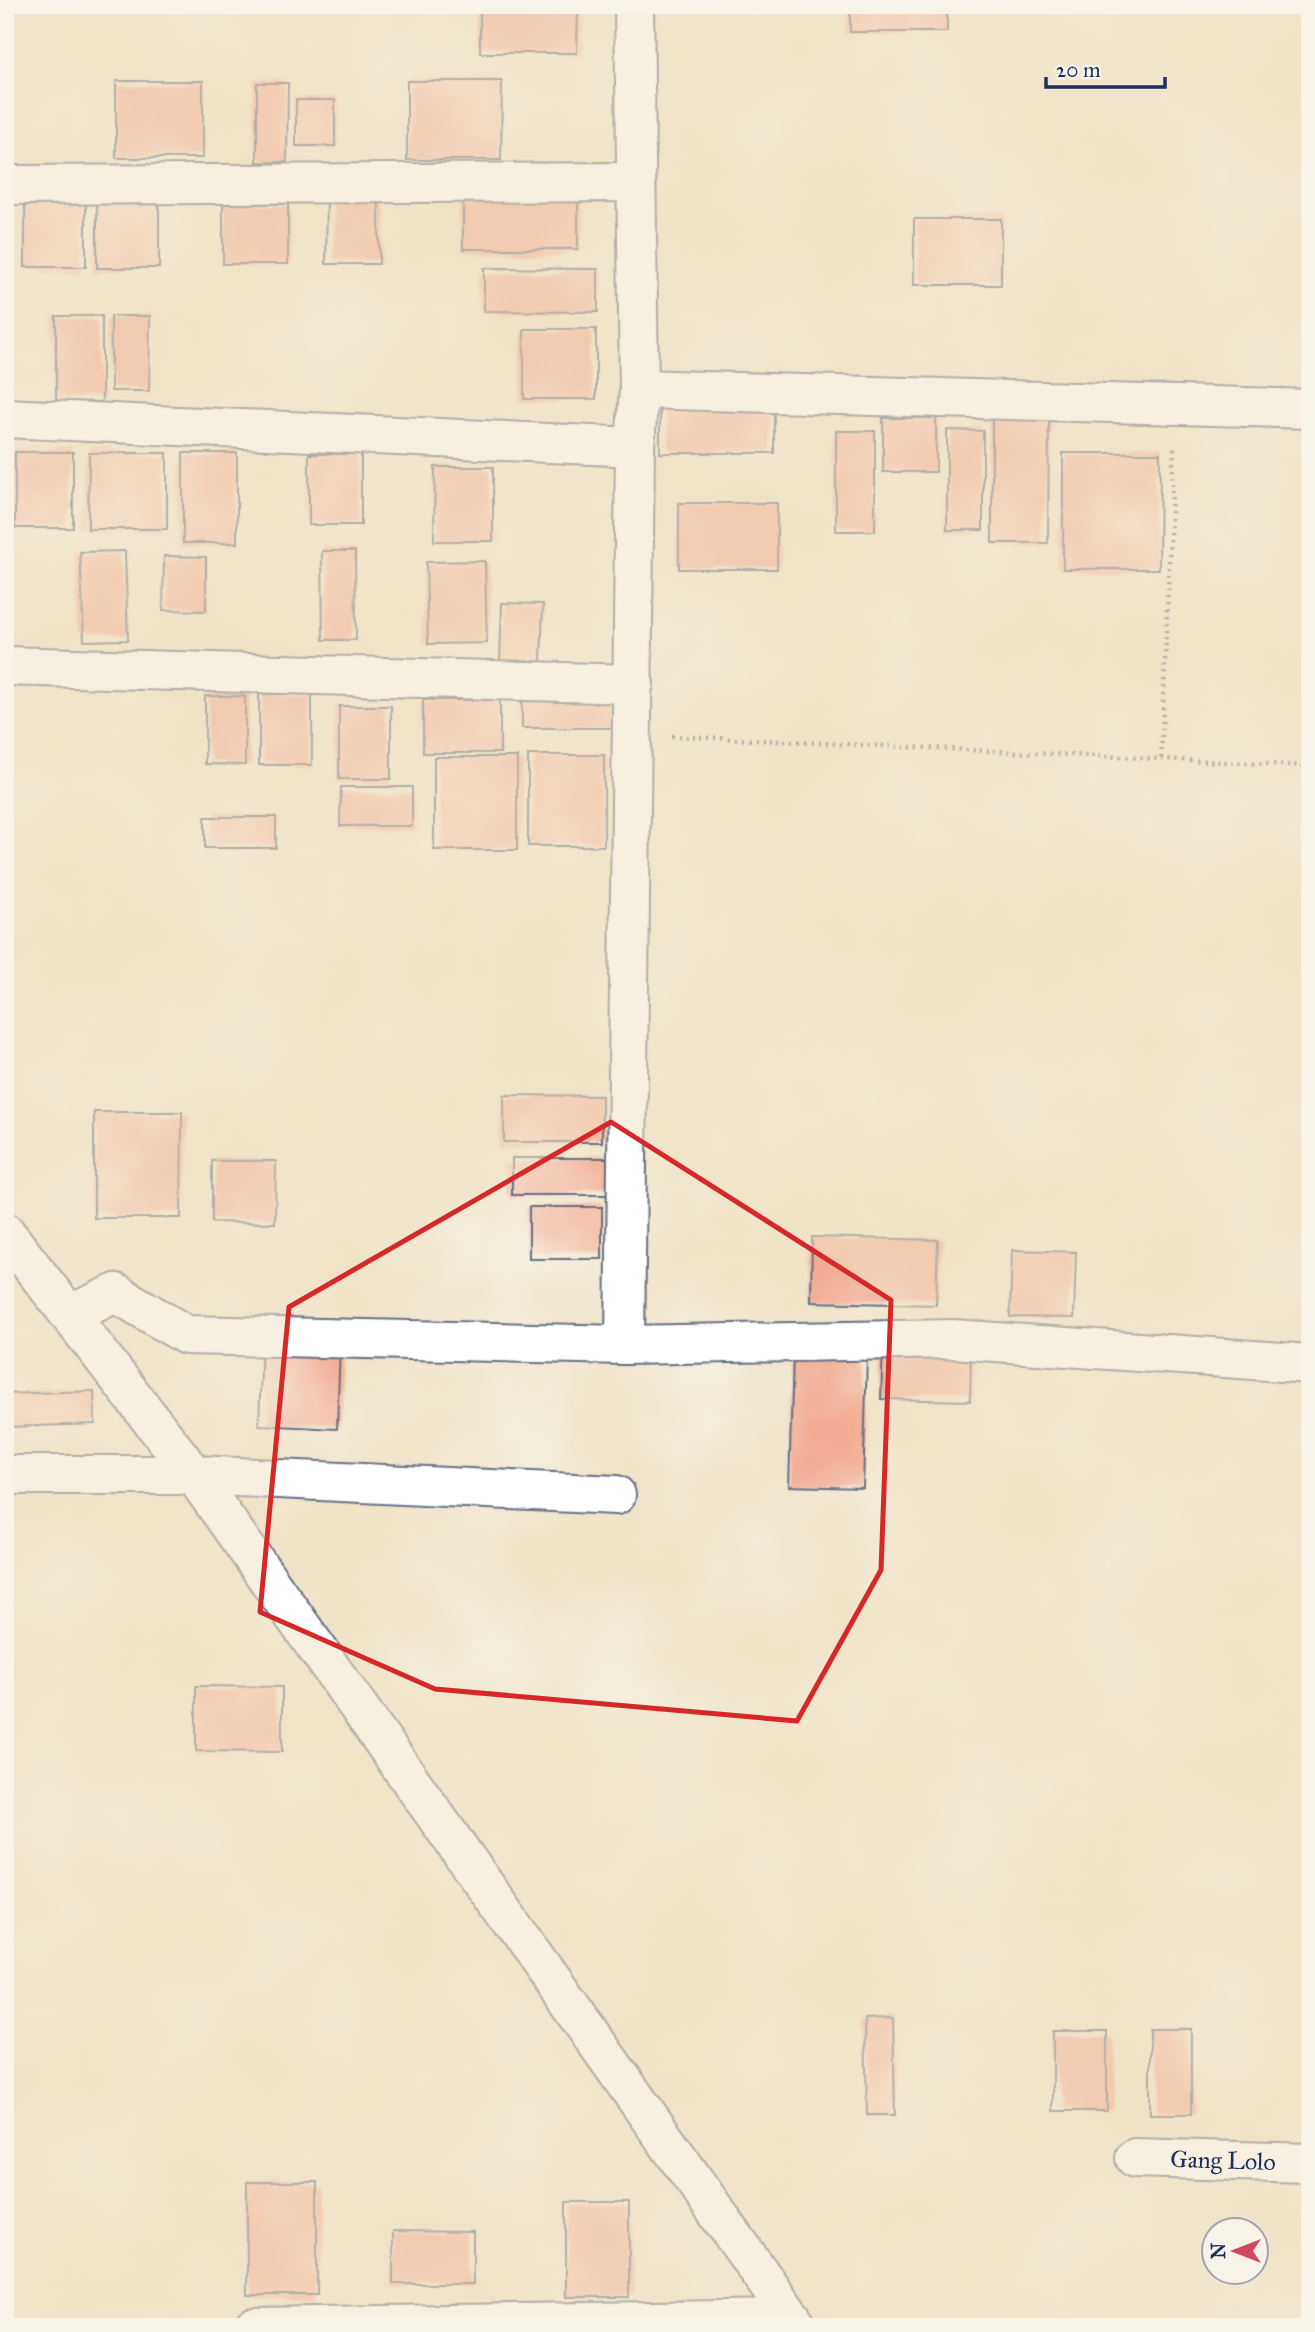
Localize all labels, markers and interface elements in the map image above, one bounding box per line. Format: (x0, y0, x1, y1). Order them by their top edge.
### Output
scale bar (1046, 46, 1164, 90)
text: 20 m (1056, 57, 1101, 83)
street label: Gang Lolo (1170, 2144, 1276, 2177)
north arrow (1200, 2216, 1270, 2286)
text: N (1207, 2243, 1230, 2259)

